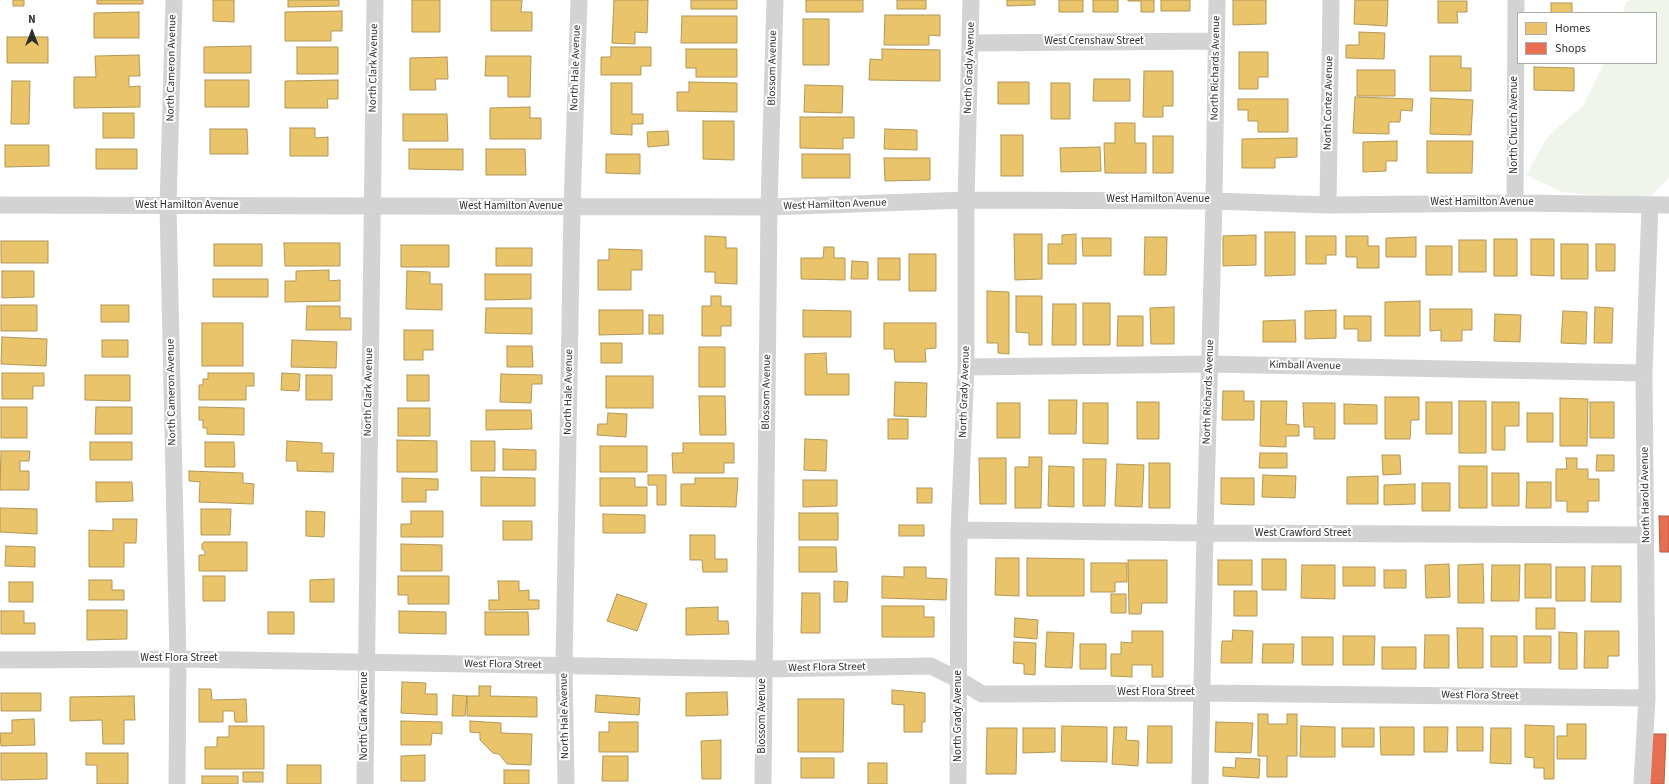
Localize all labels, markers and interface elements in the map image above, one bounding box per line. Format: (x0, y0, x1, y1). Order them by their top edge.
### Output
north arrow (12, 12, 52, 52)
text: N (28, 12, 36, 27)
legend (1517, 12, 1657, 64)
street label: North Cameron Avenue (164, 14, 180, 122)
street label: North Richards Avenue (1208, 15, 1224, 121)
text: Homes (1555, 20, 1590, 37)
street label: North Grady Avenue (962, 22, 978, 114)
street label: North Clark Avenue (367, 23, 381, 113)
street label: North Hale Avenue (568, 25, 584, 111)
street label: Blossom Avenue (766, 30, 780, 106)
street label: West Crenshaw Street (1044, 35, 1144, 49)
text: Shops (1555, 40, 1586, 57)
street label: North Cortez Avenue (1322, 56, 1336, 150)
street label: North Church Avenue (1508, 76, 1522, 174)
street label: West Hamilton Avenue (1106, 193, 1210, 207)
street label: West Hamilton Avenue (1430, 196, 1534, 210)
street label: West Hamilton Avenue (783, 197, 887, 213)
street label: West Hamilton Avenue (135, 199, 239, 213)
street label: West Hamilton Avenue (459, 200, 563, 214)
street label: North Cameron Avenue (164, 338, 180, 446)
street label: North Richards Avenue (1201, 339, 1217, 445)
street label: North Grady Avenue (957, 346, 973, 438)
street label: North Clark Avenue (362, 347, 376, 437)
street label: North Hale Avenue (562, 349, 576, 435)
street label: Blossom Avenue (760, 354, 774, 430)
street label: Kimball Avenue (1269, 359, 1341, 373)
street label: North Harold Avenue (1639, 447, 1653, 543)
street label: West Crawford Street (1255, 527, 1351, 541)
street label: West Flora Street (140, 652, 218, 666)
street label: West Flora Street (464, 658, 542, 672)
street label: West Flora Street (788, 661, 866, 675)
street label: North Grady Avenue (952, 670, 966, 762)
street label: North Clark Avenue (358, 672, 372, 760)
street label: North Hale Avenue (558, 673, 572, 759)
street label: Blossom Avenue (756, 678, 770, 754)
street label: West Flora Street (1117, 686, 1195, 700)
street label: West Flora Street (1441, 689, 1519, 703)

